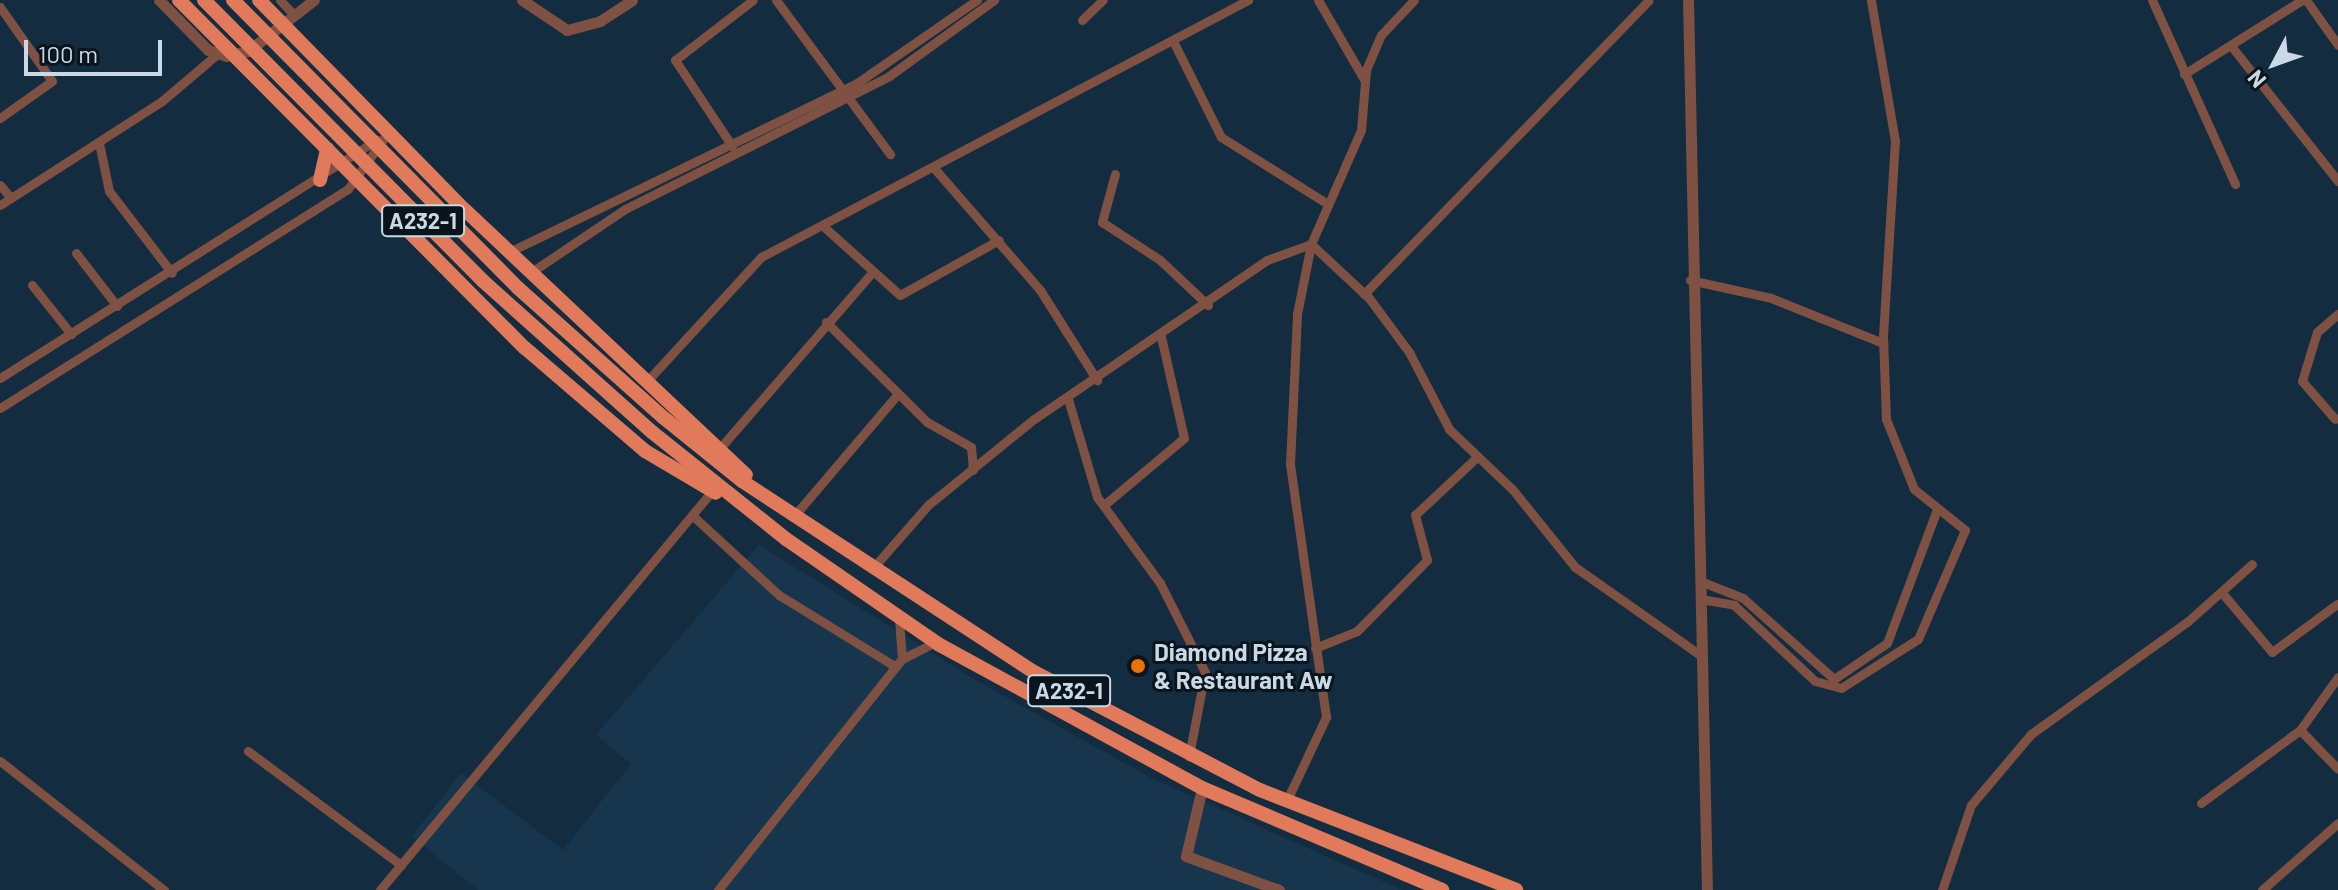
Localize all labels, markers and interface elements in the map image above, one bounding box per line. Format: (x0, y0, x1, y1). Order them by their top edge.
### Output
scale bar (28, 24, 166, 74)
north arrow (2234, 24, 2314, 104)
text: 100 m (38, 39, 98, 68)
text: N (2241, 66, 2271, 94)
road number: A232-1 (381, 203, 465, 239)
place label: Diamond Pizza & Restaurant Aw (1154, 638, 1333, 694)
marker: Diamond Pizza & Restaurant Aw (1129, 657, 1147, 675)
road number: A232-1 (1027, 673, 1111, 709)

